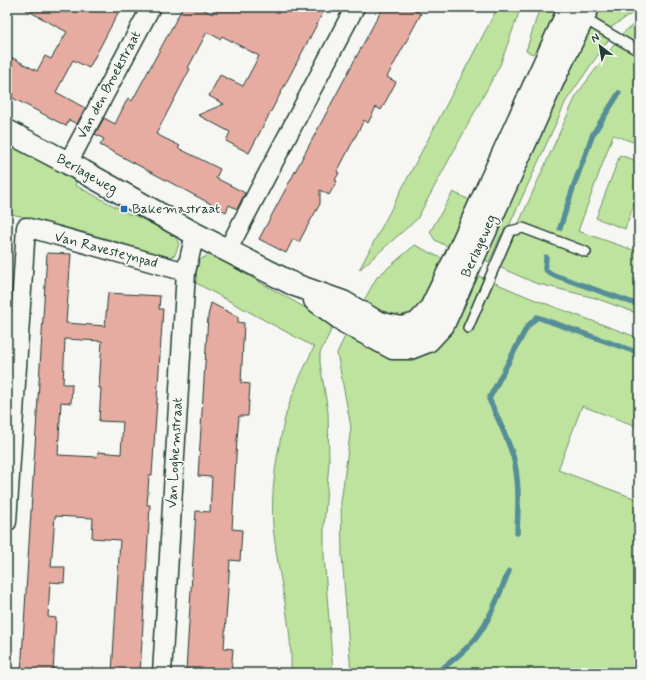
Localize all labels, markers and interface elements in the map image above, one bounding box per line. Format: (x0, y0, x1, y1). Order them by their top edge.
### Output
north arrow (580, 26, 620, 66)
street label: Van den Broekstraat (73, 28, 145, 142)
text: N (589, 30, 602, 46)
street label: Berlageweg (53, 150, 121, 199)
place label: Bakemastraat (132, 200, 220, 218)
marker: Bakemastraat (119, 204, 129, 214)
street label: Berlageweg (457, 212, 502, 281)
street label: Van Ravesteynpad (53, 228, 159, 272)
street label: Van Loghemstraat (163, 397, 187, 509)

